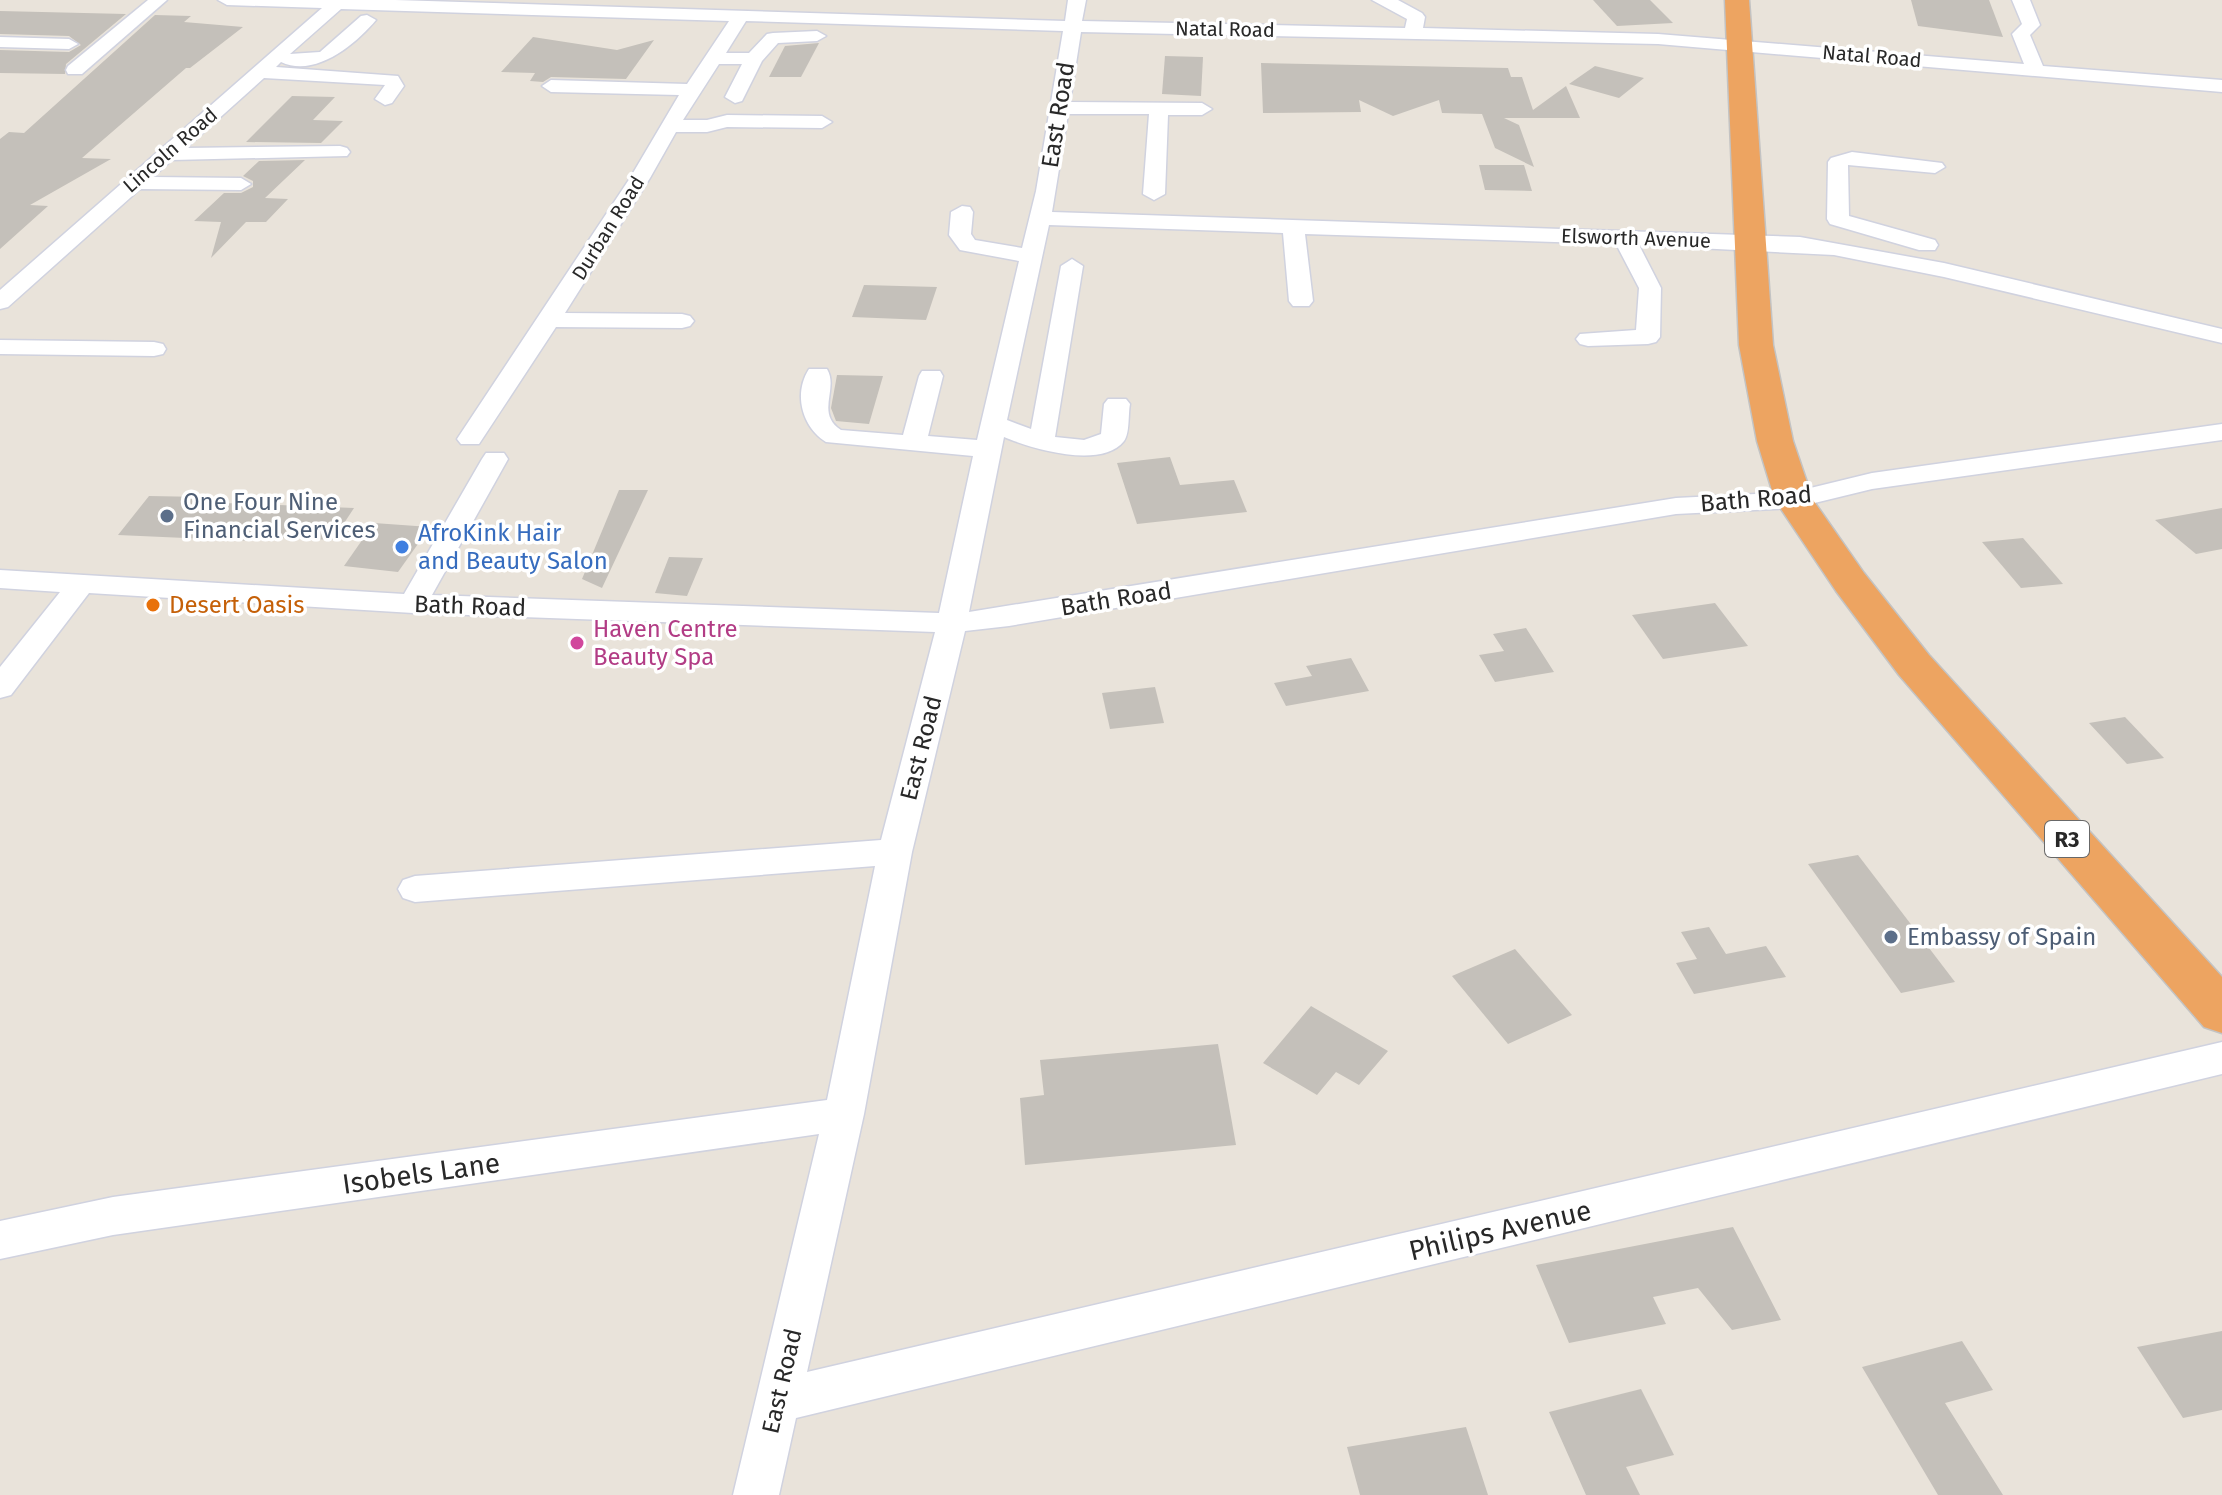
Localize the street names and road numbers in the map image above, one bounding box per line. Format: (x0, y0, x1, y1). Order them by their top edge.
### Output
street label: Natal Road (1175, 16, 1275, 42)
street label: Natal Road (1821, 40, 1923, 72)
street label: East Road (1036, 60, 1080, 170)
street label: Lincoln Road (118, 103, 222, 197)
street label: Durban Road (567, 172, 649, 284)
street label: Elsworth Avenue (1561, 223, 1711, 253)
street label: Bath Road (1699, 480, 1813, 518)
street label: Bath Road (1058, 576, 1174, 622)
street label: Bath Road (413, 590, 527, 622)
street label: East Road (894, 693, 948, 803)
road number: R3 (2045, 821, 2089, 857)
street label: Isobels Lane (340, 1146, 502, 1201)
street label: Philips Avenue (1406, 1193, 1595, 1268)
street label: East Road (756, 1326, 808, 1436)

